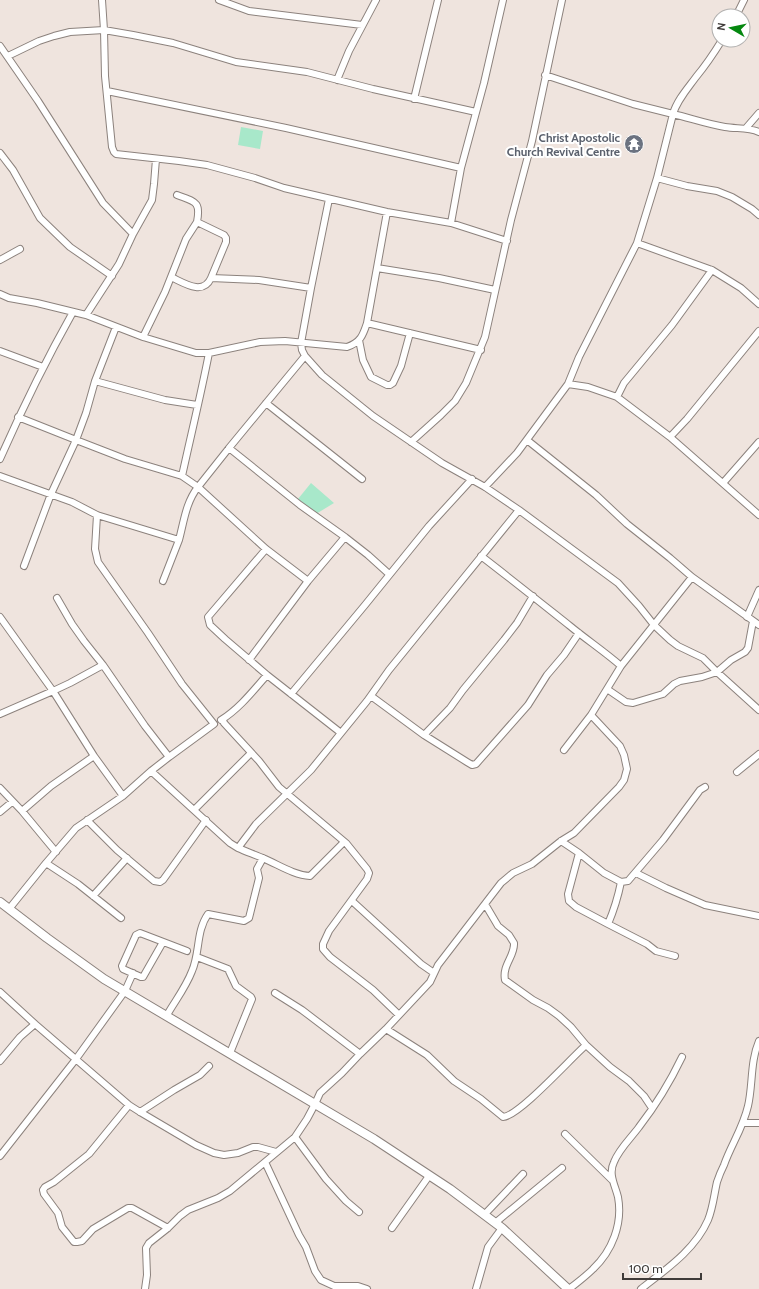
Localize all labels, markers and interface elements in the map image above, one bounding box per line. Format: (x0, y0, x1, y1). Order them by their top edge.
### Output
north arrow (711, 8, 751, 48)
text: N (714, 21, 729, 31)
place label: Christ Apostolic Church Revival Centre (507, 130, 621, 159)
temple icon: Christ Apostolic Church Revival Centre (623, 133, 645, 155)
scale bar (623, 1255, 701, 1281)
text: 100 m (629, 1261, 663, 1276)

